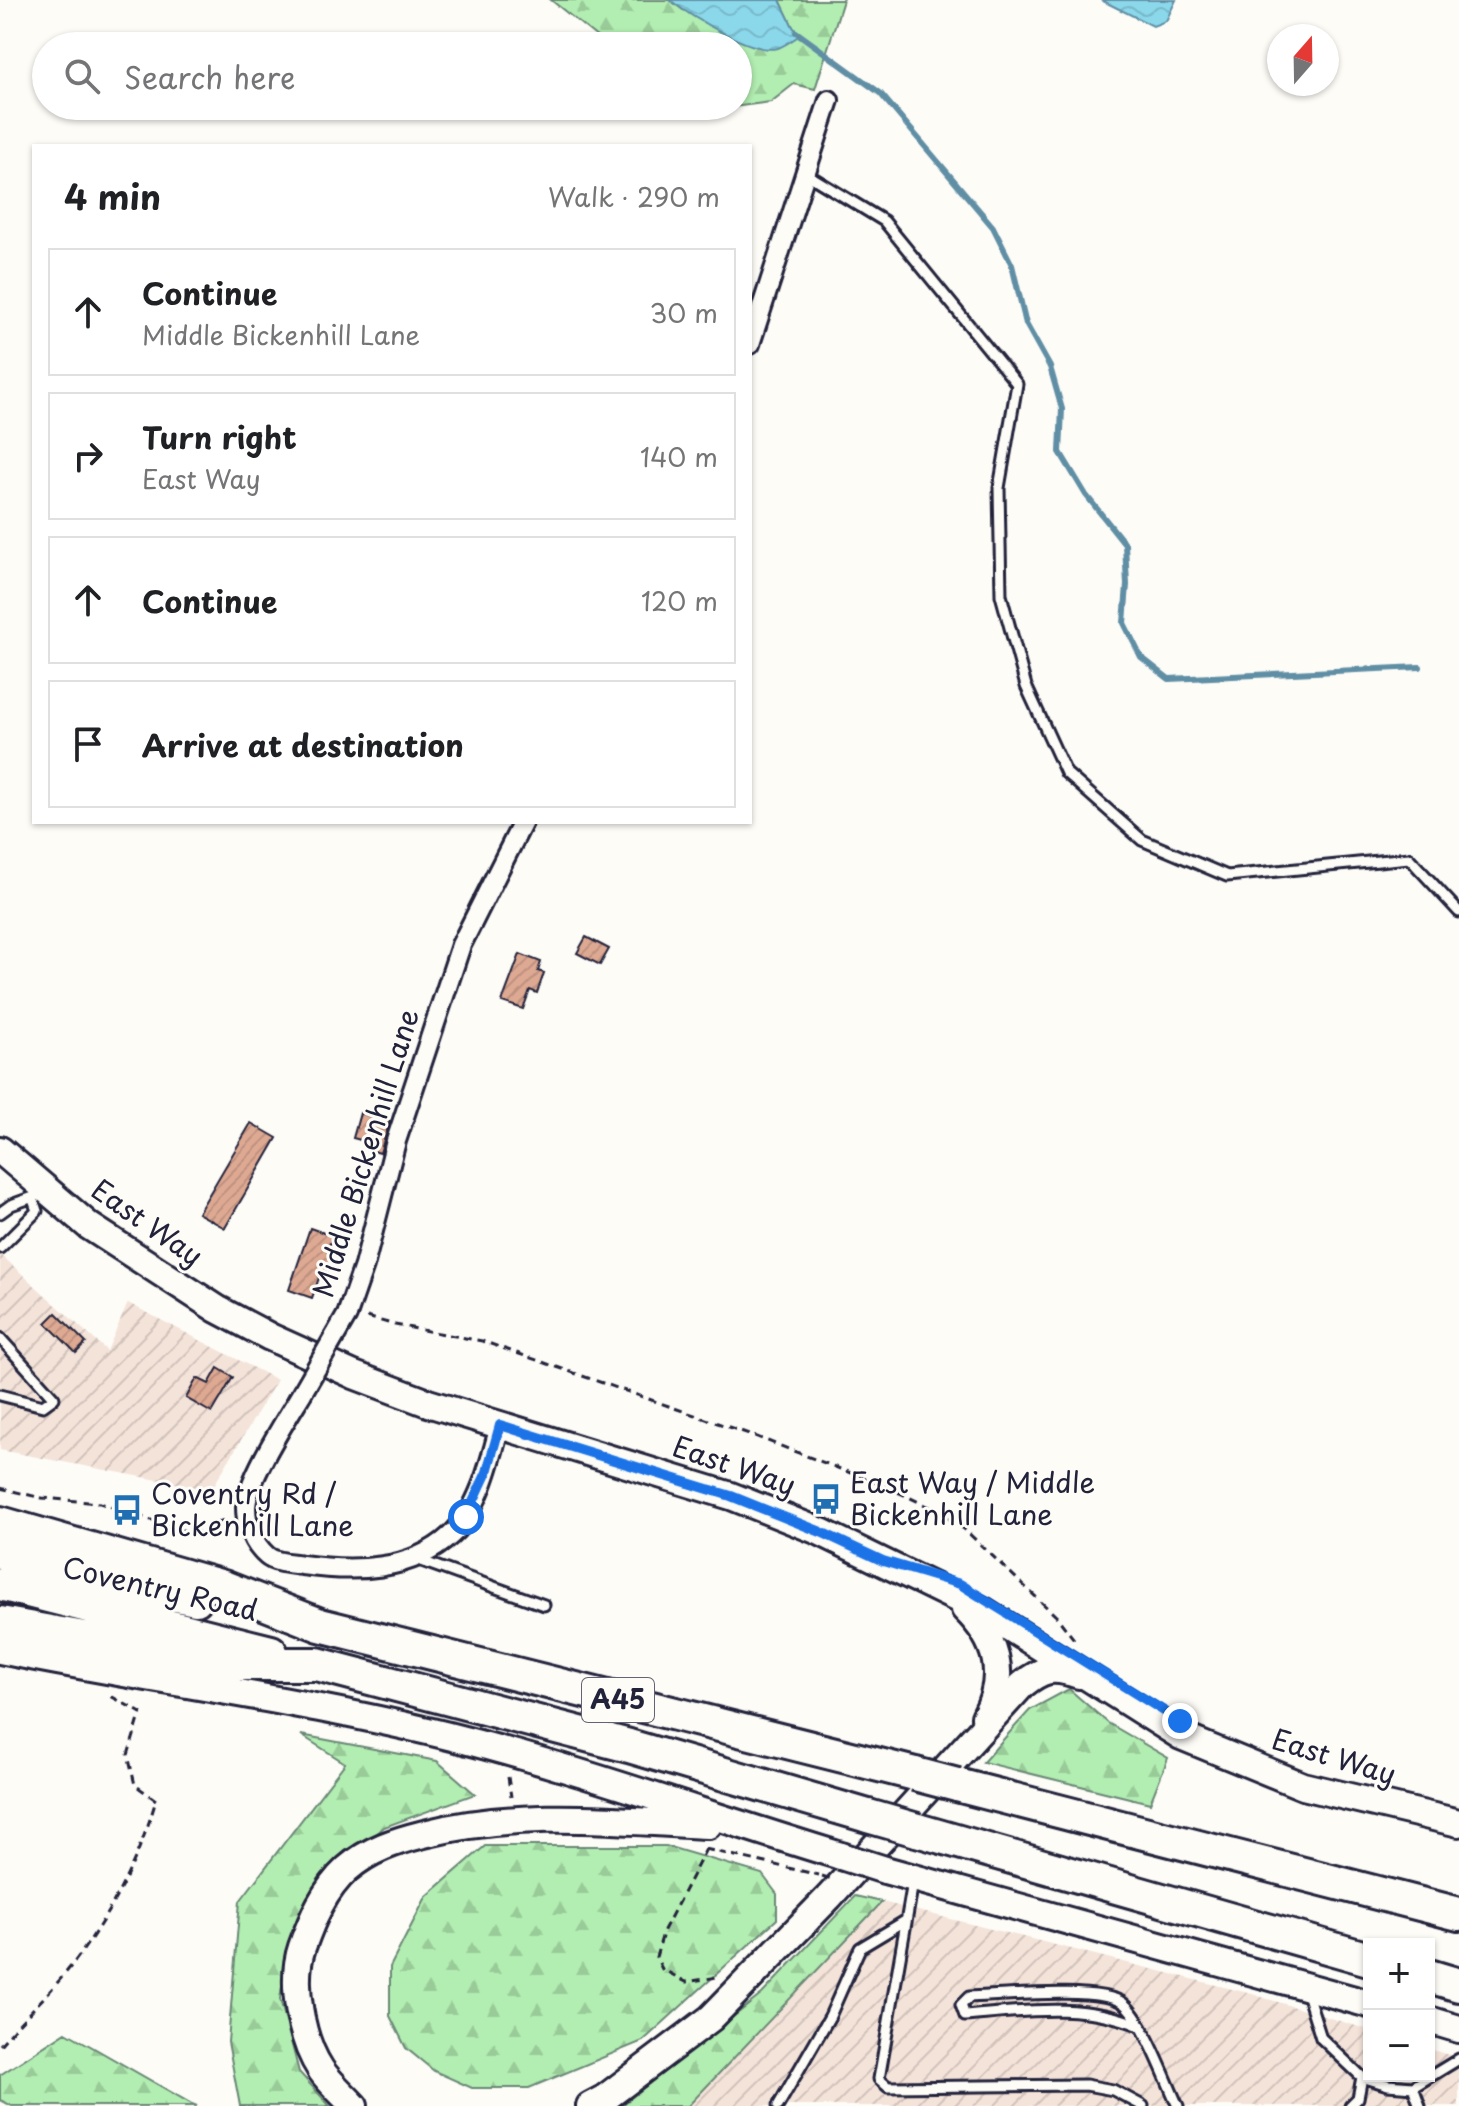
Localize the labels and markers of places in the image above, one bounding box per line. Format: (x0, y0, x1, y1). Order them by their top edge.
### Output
place label: East Way / Middle Bickenhill Lane (850, 1460, 1095, 1535)
place label: Coventry Rd / Bickenhill Lane (151, 1471, 354, 1546)
bus stop icon: East Way / Middle Bickenhill Lane (809, 1482, 843, 1516)
bus stop icon: Coventry Rd / Bickenhill Lane (110, 1493, 144, 1527)

